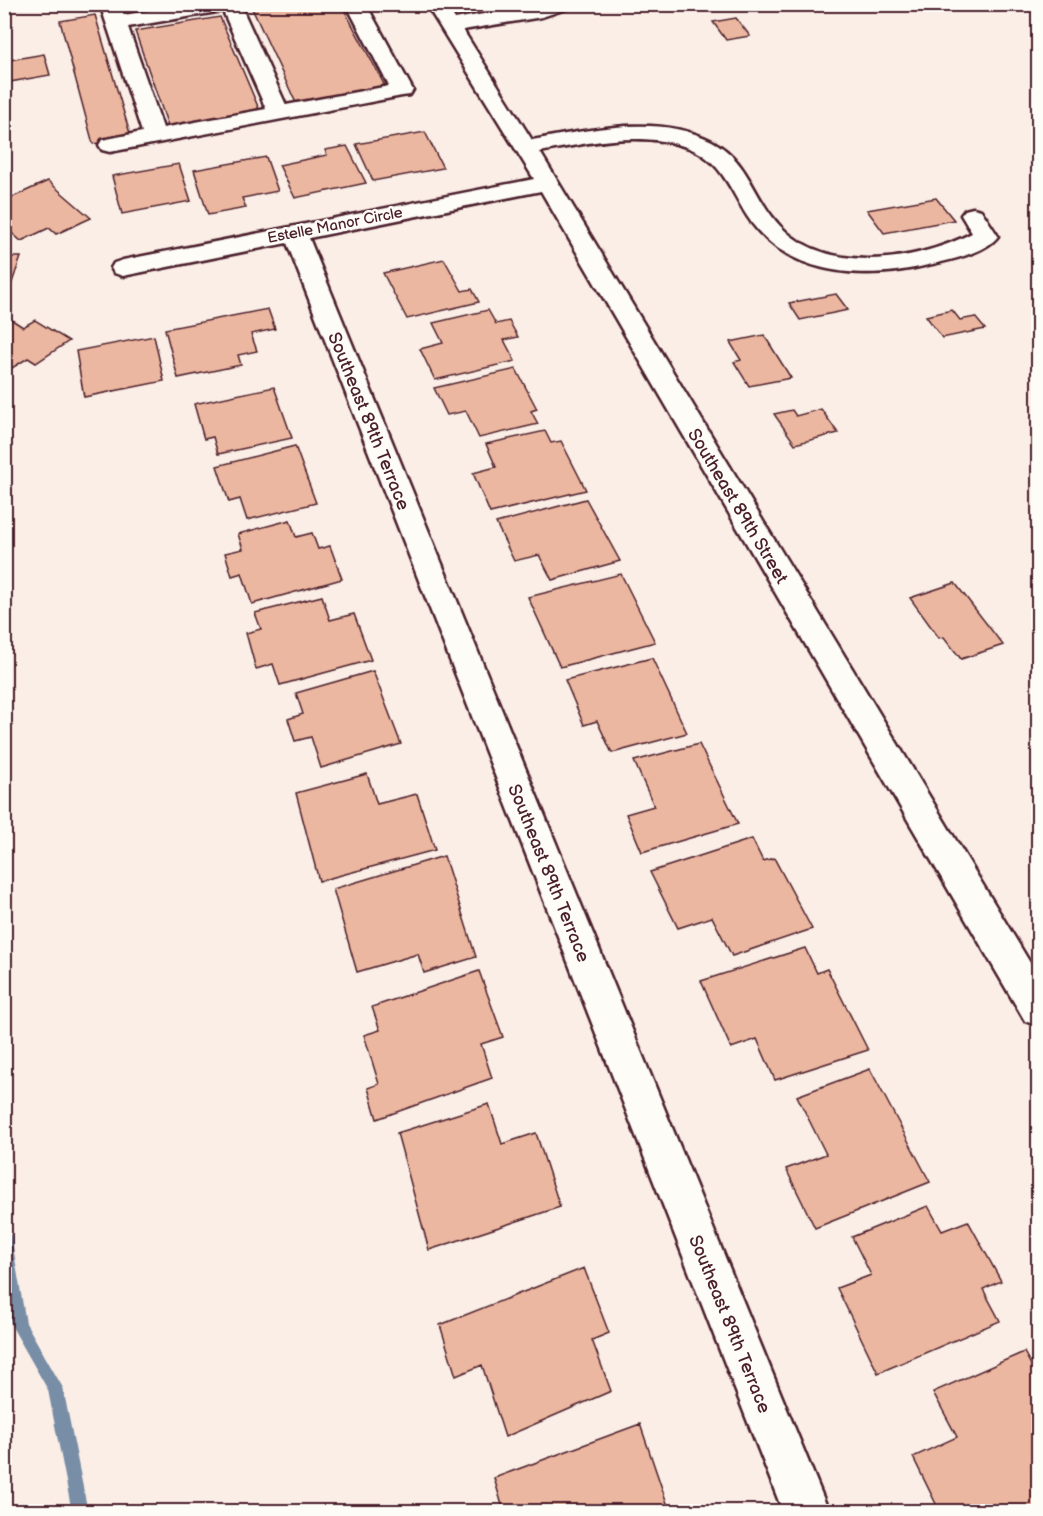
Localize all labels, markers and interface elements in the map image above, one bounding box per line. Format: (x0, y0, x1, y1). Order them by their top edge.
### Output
street label: Estelle Manor Circle (266, 203, 404, 248)
street label: Southeast 89th Terrace (323, 329, 414, 513)
street label: Southeast 89th Street (683, 425, 792, 588)
street label: Southeast 89th Terrace (503, 781, 594, 965)
street label: Southeast 89th Terrace (684, 1232, 775, 1416)

